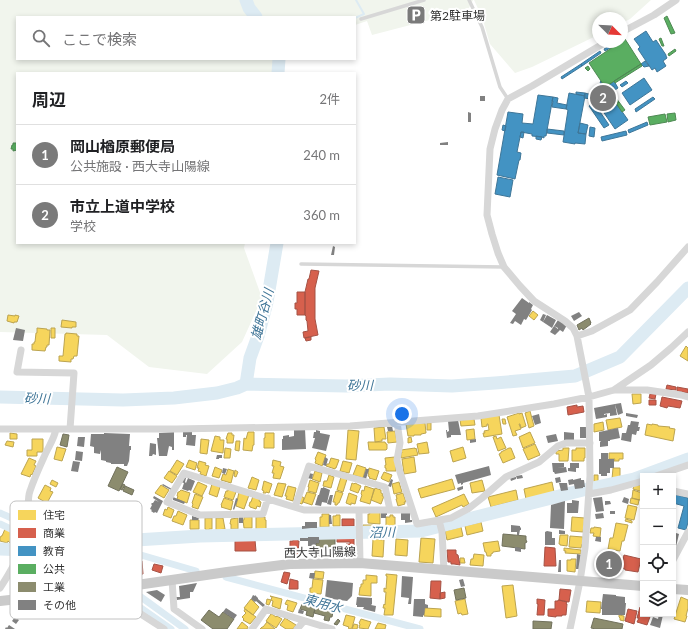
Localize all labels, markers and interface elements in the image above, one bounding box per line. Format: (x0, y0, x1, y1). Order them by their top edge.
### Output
parking icon: 第2駐車場 (405, 4, 427, 26)
place label: 第2駐車場 (430, 8, 485, 23)
north arrow (592, 12, 628, 48)
search box (16, 16, 356, 60)
icon: search (30, 27, 52, 49)
text: ここで検索 (62, 30, 137, 48)
pin: 2 (590, 83, 616, 113)
text: 周辺 (32, 89, 66, 110)
text: 2件 (319, 91, 340, 107)
text: 岡山楢原郵便局 (70, 137, 175, 155)
text: 1 (41, 147, 49, 163)
text: 240 m (303, 147, 340, 163)
text: 公共施設 · 西大寺山陽線 (70, 158, 210, 174)
text: 市立上道中学校 (70, 197, 175, 215)
text: 2 (41, 207, 49, 223)
text: 360 m (303, 207, 340, 223)
text: 学校 (70, 218, 96, 234)
water label: 雄町谷川 (248, 285, 277, 341)
water label: 砂川 (347, 377, 375, 393)
water label: 砂川 (24, 390, 52, 407)
your location (392, 404, 412, 424)
map controls (640, 473, 676, 617)
button: + (640, 473, 676, 509)
legend (10, 501, 142, 619)
text: 住宅 (43, 508, 65, 521)
button: − (640, 509, 676, 545)
water label: 沼川 (369, 524, 397, 540)
text: 商業 (43, 526, 65, 539)
text: 教育 (43, 544, 65, 557)
street label: 西大寺山陽線 (284, 544, 356, 560)
button: locate (640, 545, 676, 581)
pin: 1 (596, 549, 622, 579)
text: 公共 (43, 562, 65, 575)
text: 工業 (43, 580, 65, 593)
button: layers (640, 581, 676, 617)
water label: 東用水 (302, 590, 346, 616)
text: その他 (43, 598, 76, 611)

